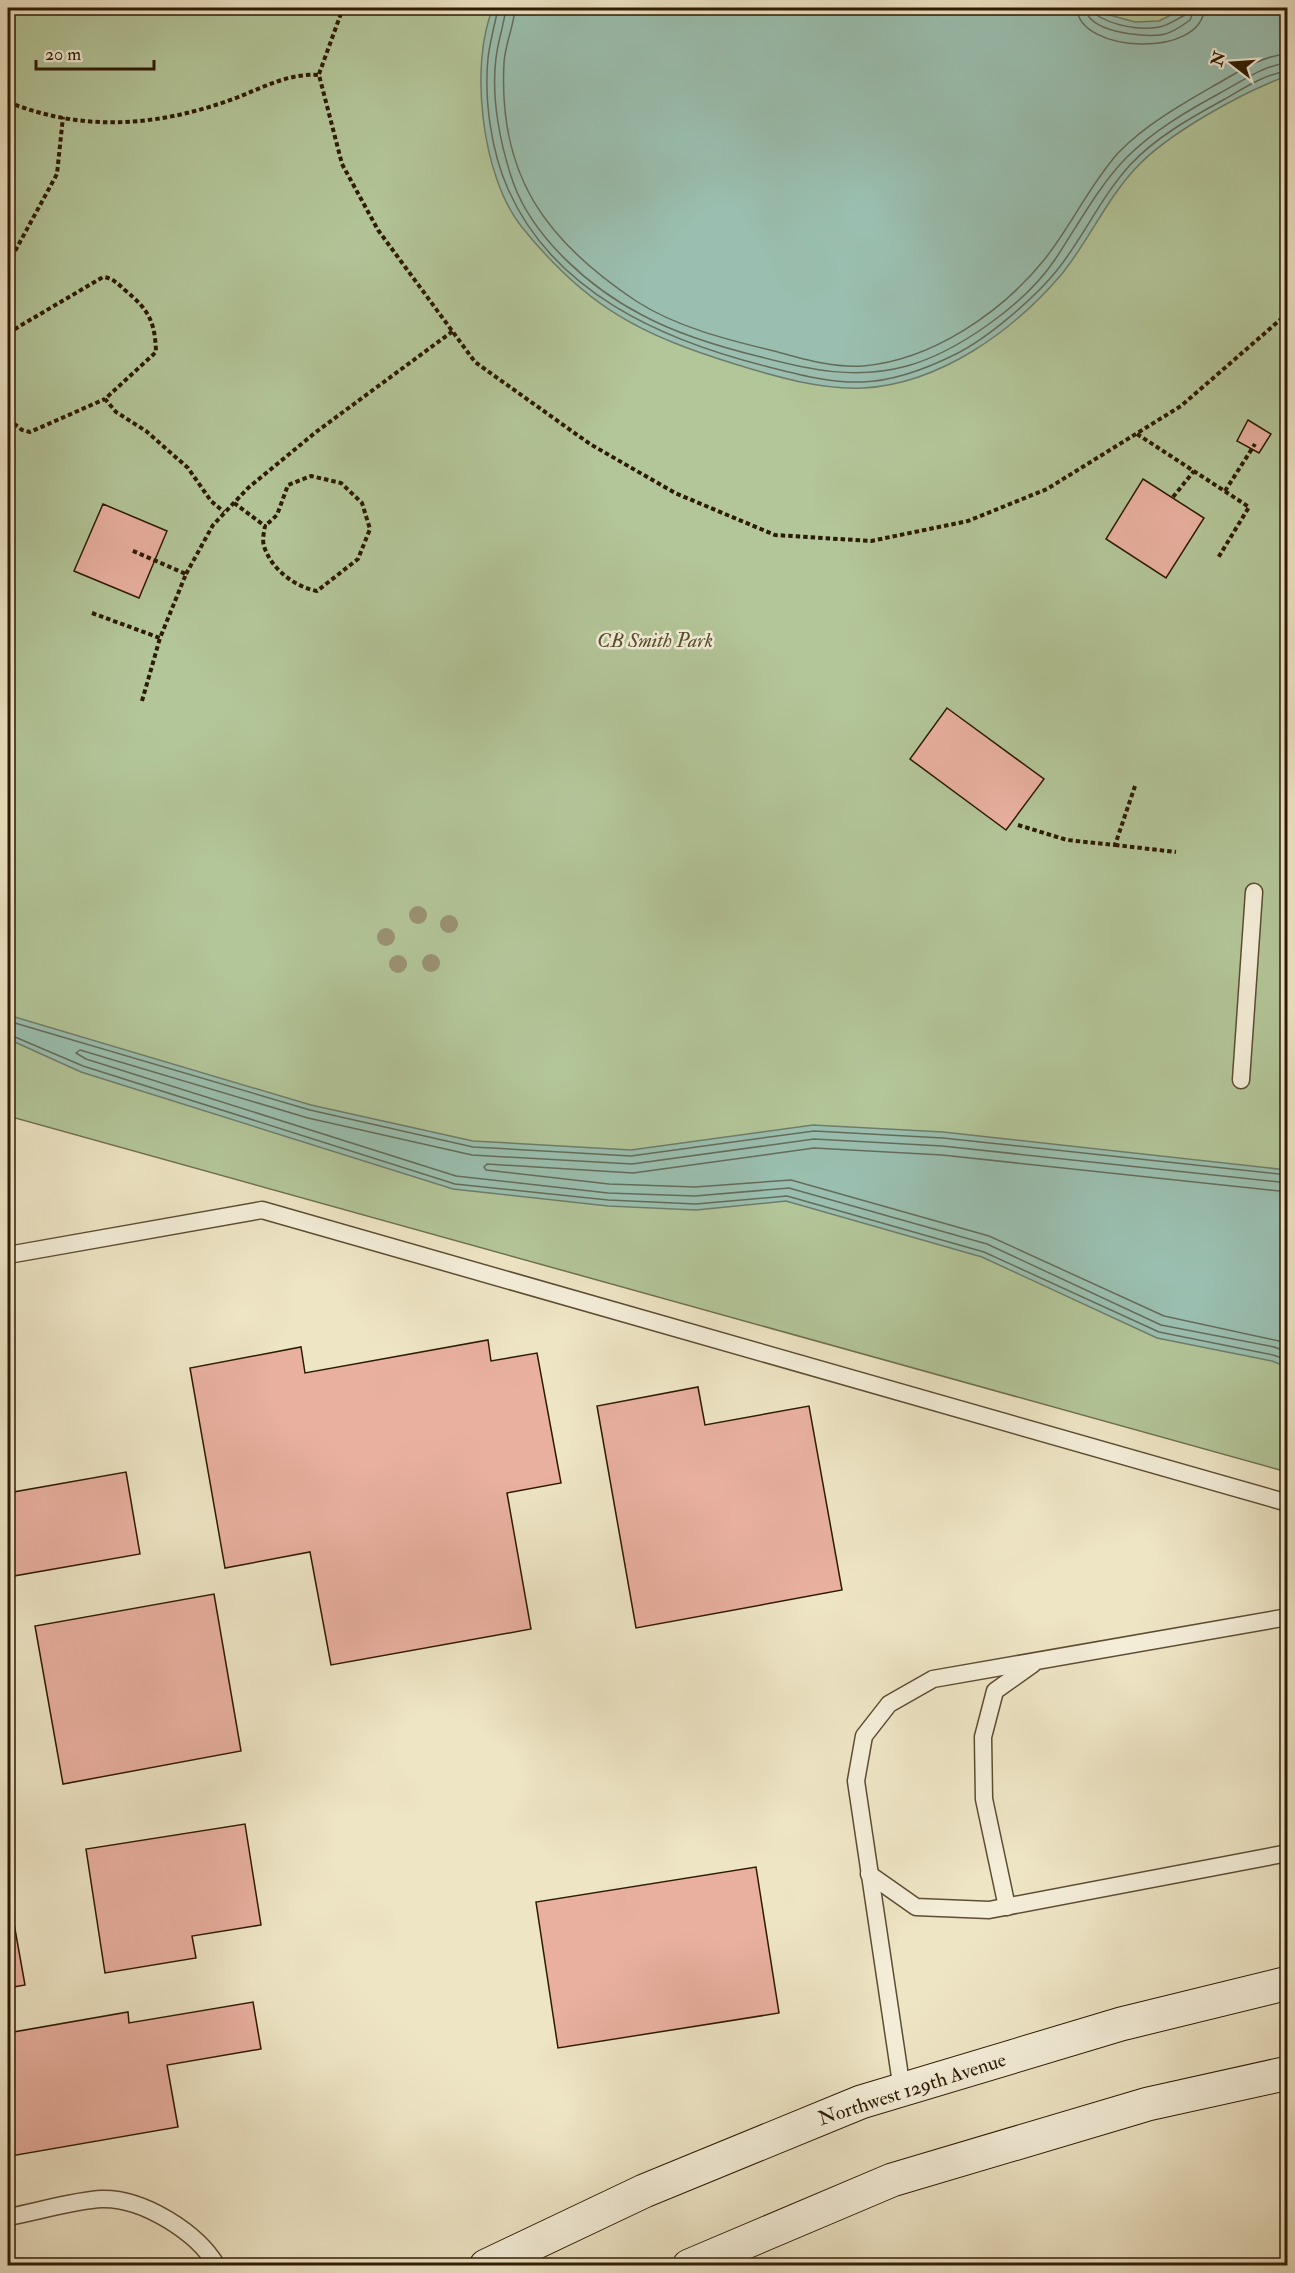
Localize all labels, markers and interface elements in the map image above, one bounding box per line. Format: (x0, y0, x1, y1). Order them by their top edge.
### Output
scale bar (36, 33, 154, 71)
north arrow (1202, 33, 1262, 93)
text: 20 m (45, 43, 81, 66)
text: N (1207, 48, 1230, 70)
park label: CB Smith Park (597, 628, 713, 653)
street label: Northwest 129th Avenue (815, 2047, 1009, 2131)

